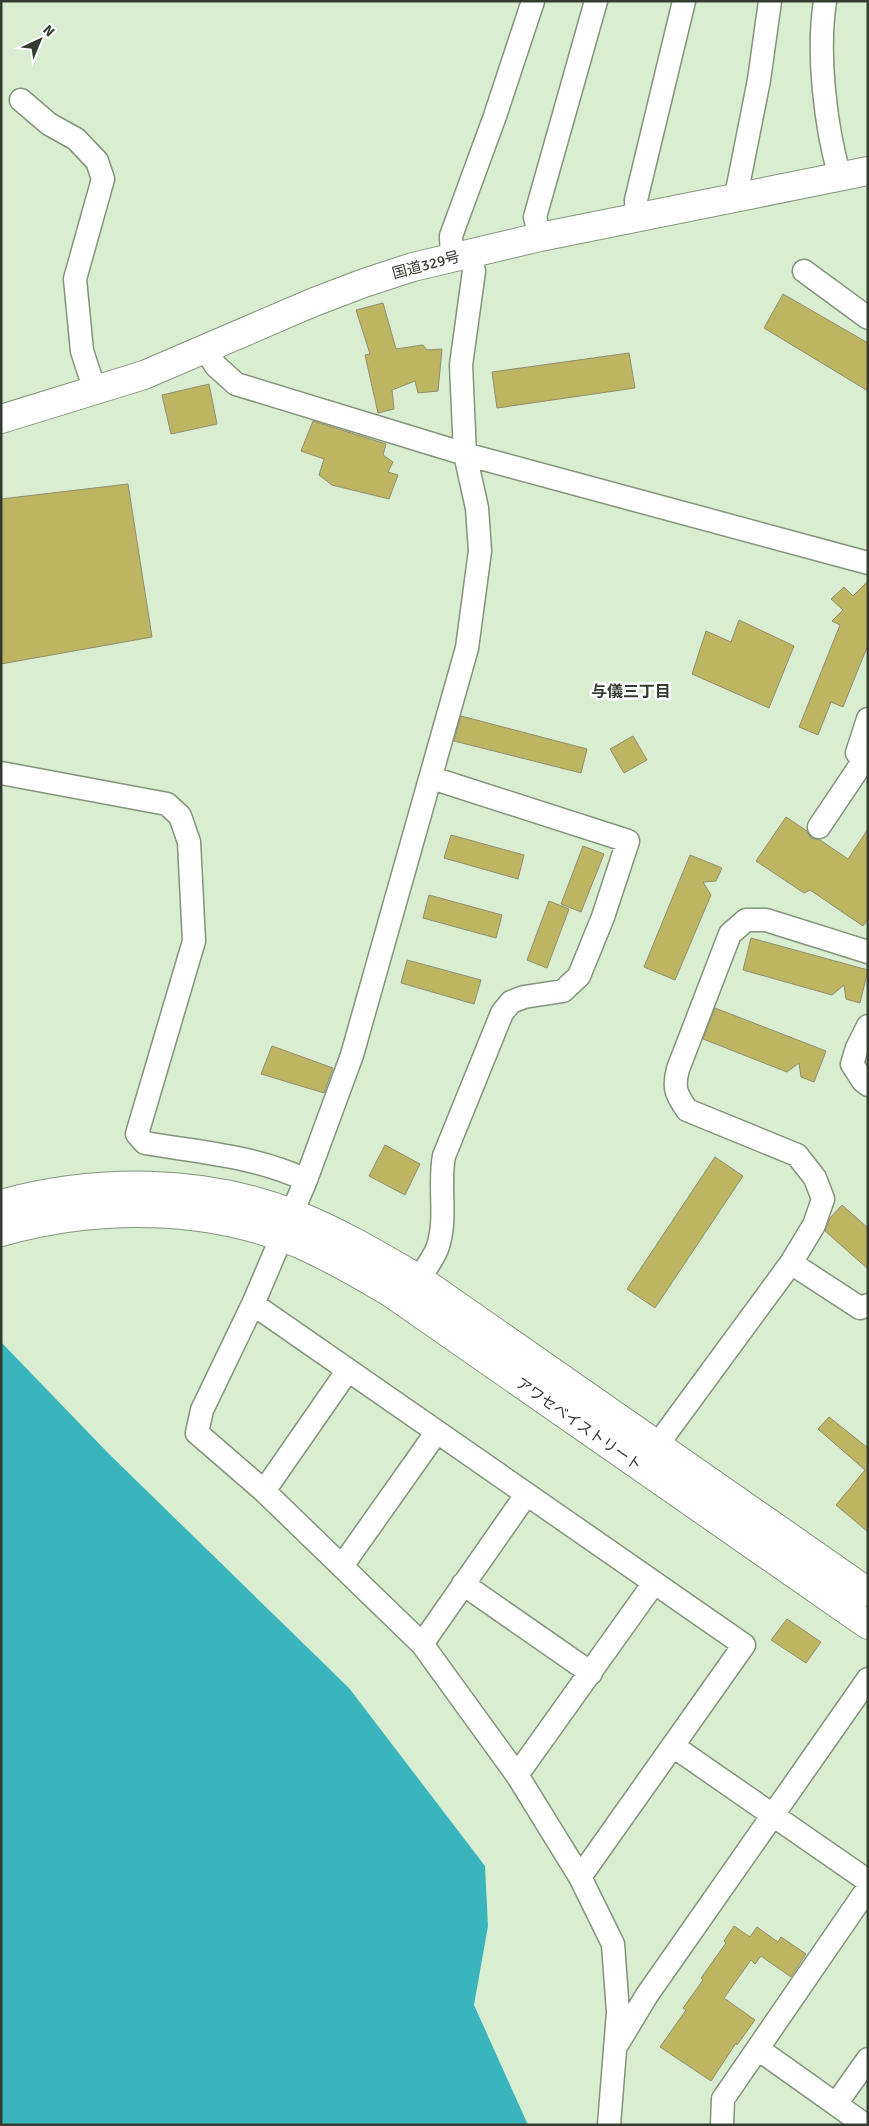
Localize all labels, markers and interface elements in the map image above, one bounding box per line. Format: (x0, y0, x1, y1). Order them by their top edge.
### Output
north arrow (15, 15, 65, 65)
text: N (39, 22, 58, 41)
street label: 国道329号 (390, 247, 462, 283)
district label: 与儀三丁目 (591, 682, 671, 702)
street label: アワセベイストリート (513, 1374, 645, 1474)

